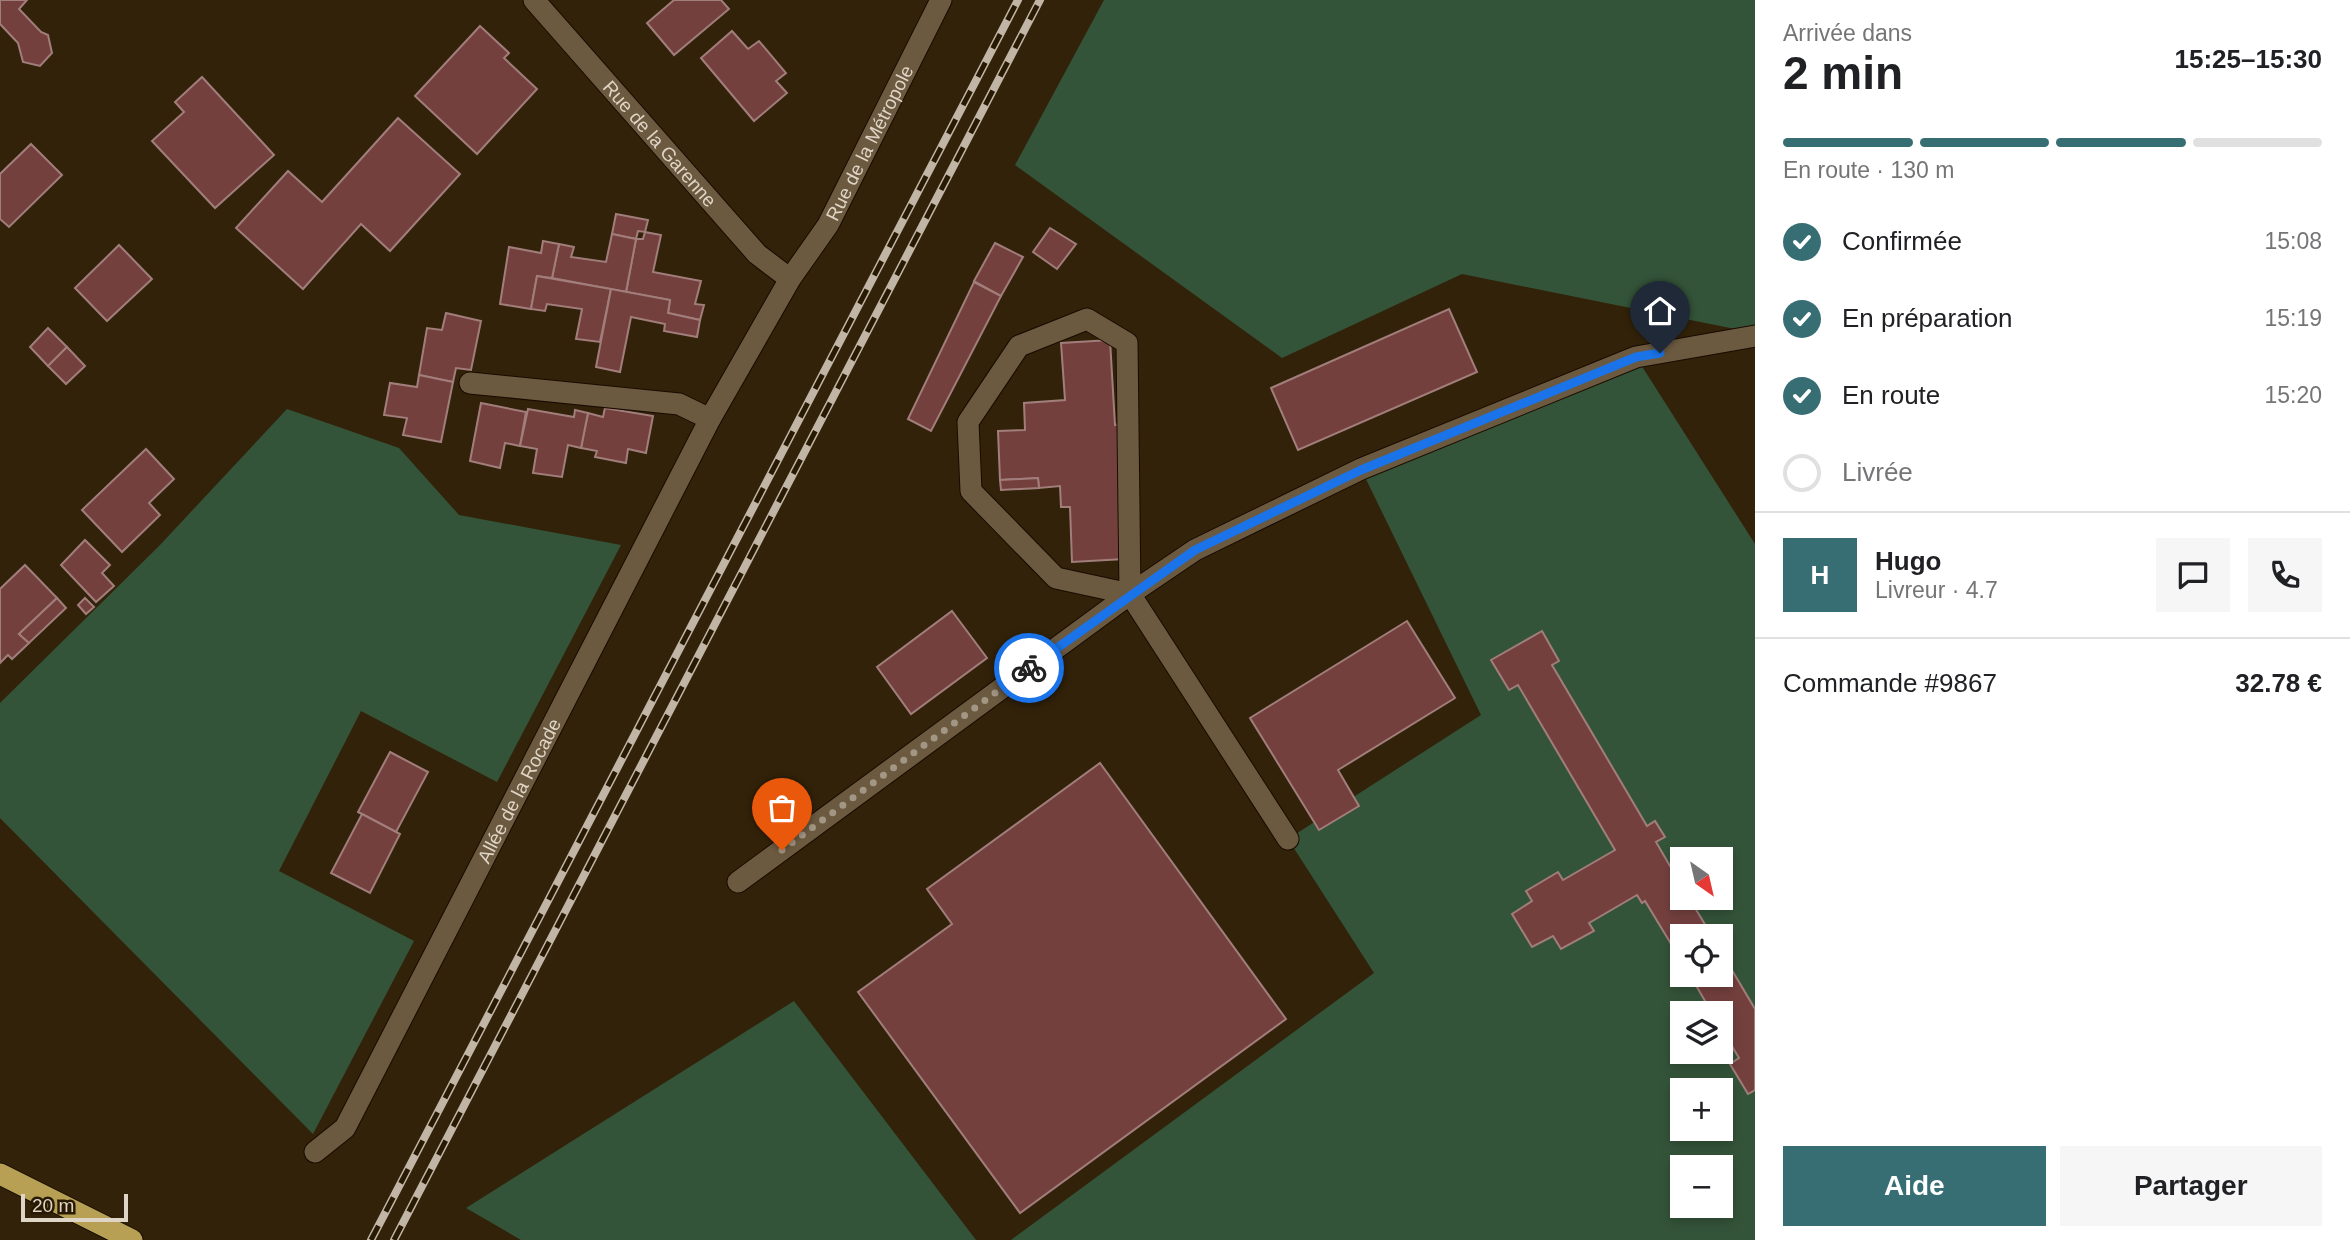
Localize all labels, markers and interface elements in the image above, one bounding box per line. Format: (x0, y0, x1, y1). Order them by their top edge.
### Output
text: Arrivée dans (1783, 20, 1912, 46)
text: 15:25–15:30 (2175, 44, 2322, 74)
text: 2 min (1783, 47, 1903, 99)
street label: Rue de la Métropole (821, 62, 917, 224)
street label: Rue de la Garenne (599, 76, 721, 211)
text: En route · 130 m (1783, 157, 1954, 183)
icon: check (1783, 223, 1821, 261)
text: Confirmée (1842, 226, 1962, 256)
text: 15:08 (2264, 228, 2322, 254)
pin (1630, 281, 1690, 353)
icon: home (1641, 292, 1679, 330)
icon: check (1783, 300, 1821, 338)
text: En préparation (1842, 303, 2013, 333)
text: 15:19 (2264, 305, 2322, 331)
icon: check (1783, 377, 1821, 415)
text: En route (1842, 380, 1940, 410)
text: 15:20 (2264, 382, 2322, 408)
text: Livrée (1842, 457, 1913, 487)
button: chat (2156, 538, 2230, 612)
button: phone (2248, 538, 2322, 612)
text: Hugo (1875, 546, 1941, 576)
text: H (1811, 560, 1829, 590)
text: Livreur · 4.7 (1875, 577, 1998, 603)
courier (994, 633, 1064, 703)
icon: bike (1010, 649, 1048, 687)
text: Commande #9867 (1783, 668, 1997, 698)
text: 32.78 € (2235, 668, 2322, 698)
street label: Allée de la Rocade (473, 715, 565, 866)
pin (752, 778, 812, 850)
icon: bag (763, 789, 801, 827)
north arrow (1670, 847, 1732, 910)
map controls (1670, 847, 1733, 1218)
button: locate (1670, 924, 1733, 987)
button: layers (1670, 1001, 1733, 1064)
button: + (1670, 1078, 1733, 1141)
button: Aide (1783, 1146, 2046, 1226)
button: Partager (2060, 1146, 2322, 1226)
button: − (1670, 1155, 1733, 1218)
scale bar (21, 1191, 128, 1223)
text: 20 m (32, 1195, 74, 1216)

